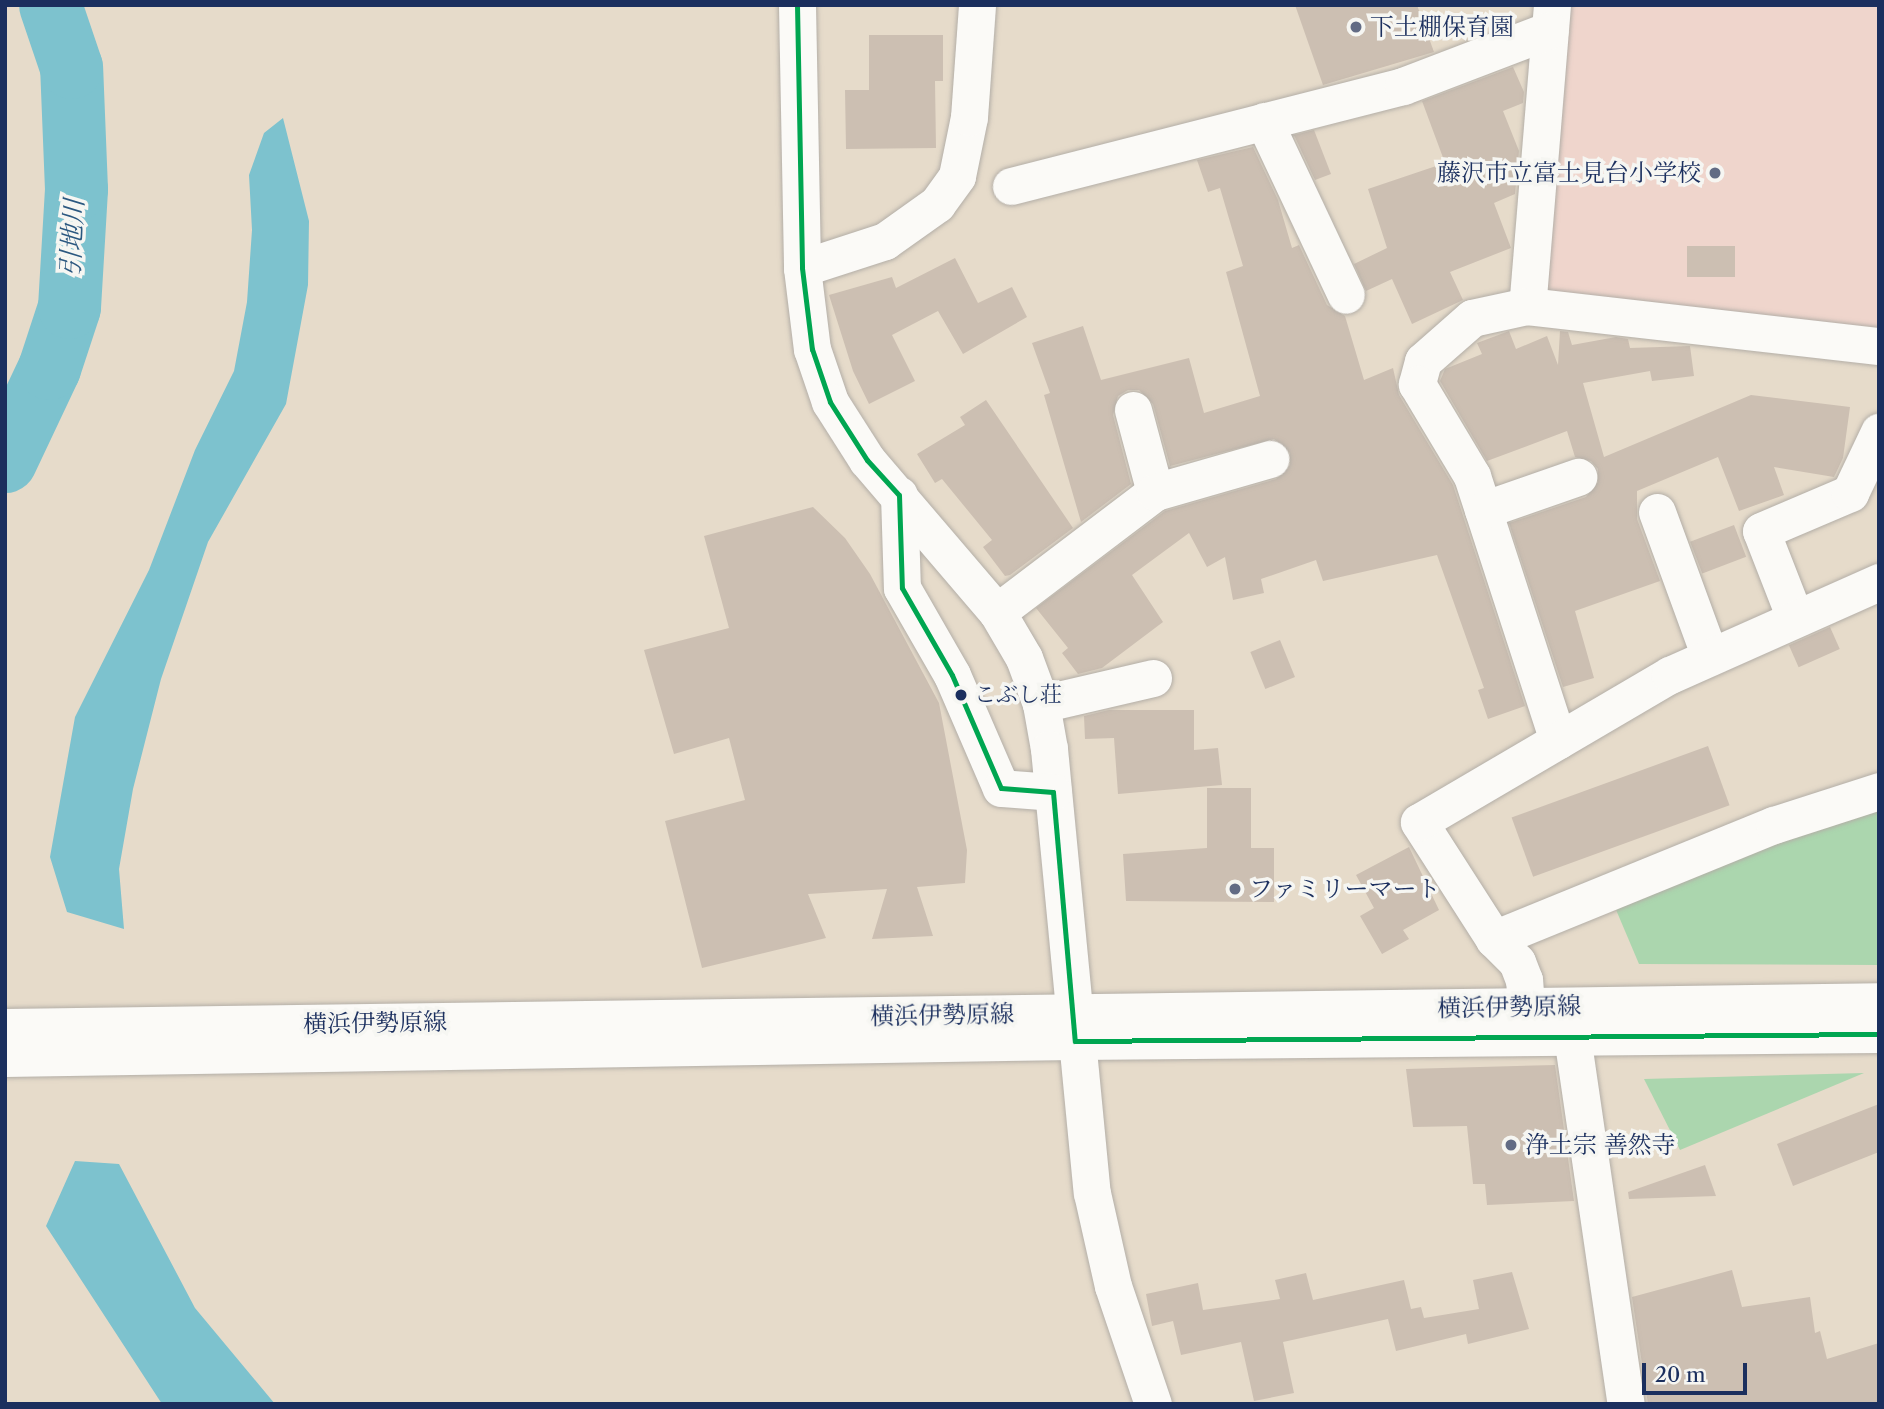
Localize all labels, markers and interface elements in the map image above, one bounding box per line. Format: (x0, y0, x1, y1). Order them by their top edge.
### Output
place label: 下土棚保育園 (1370, 13, 1514, 41)
marker: 下土棚保育園 (1348, 19, 1364, 35)
place label: 藤沢市立富士見台小学校 (1437, 159, 1701, 187)
marker: 藤沢市立富士見台小学校 (1707, 165, 1723, 181)
water label: 引地川 (55, 198, 91, 278)
place label: こぶし荘 (974, 682, 1062, 708)
marker: こぶし荘 (954, 688, 968, 702)
place label: ファミリーマート (1249, 875, 1441, 903)
marker: ファミリーマート (1227, 881, 1243, 897)
street label: 横浜伊勢原線 (1437, 991, 1581, 1023)
street label: 横浜伊勢原線 (870, 999, 1014, 1031)
street label: 横浜伊勢原線 (303, 1007, 447, 1039)
place label: 浄土宗 善然寺 (1525, 1131, 1675, 1159)
marker: 浄土宗 善然寺 (1503, 1137, 1519, 1153)
scale bar (1646, 1350, 1751, 1394)
text: 20 m (1655, 1362, 1706, 1387)

